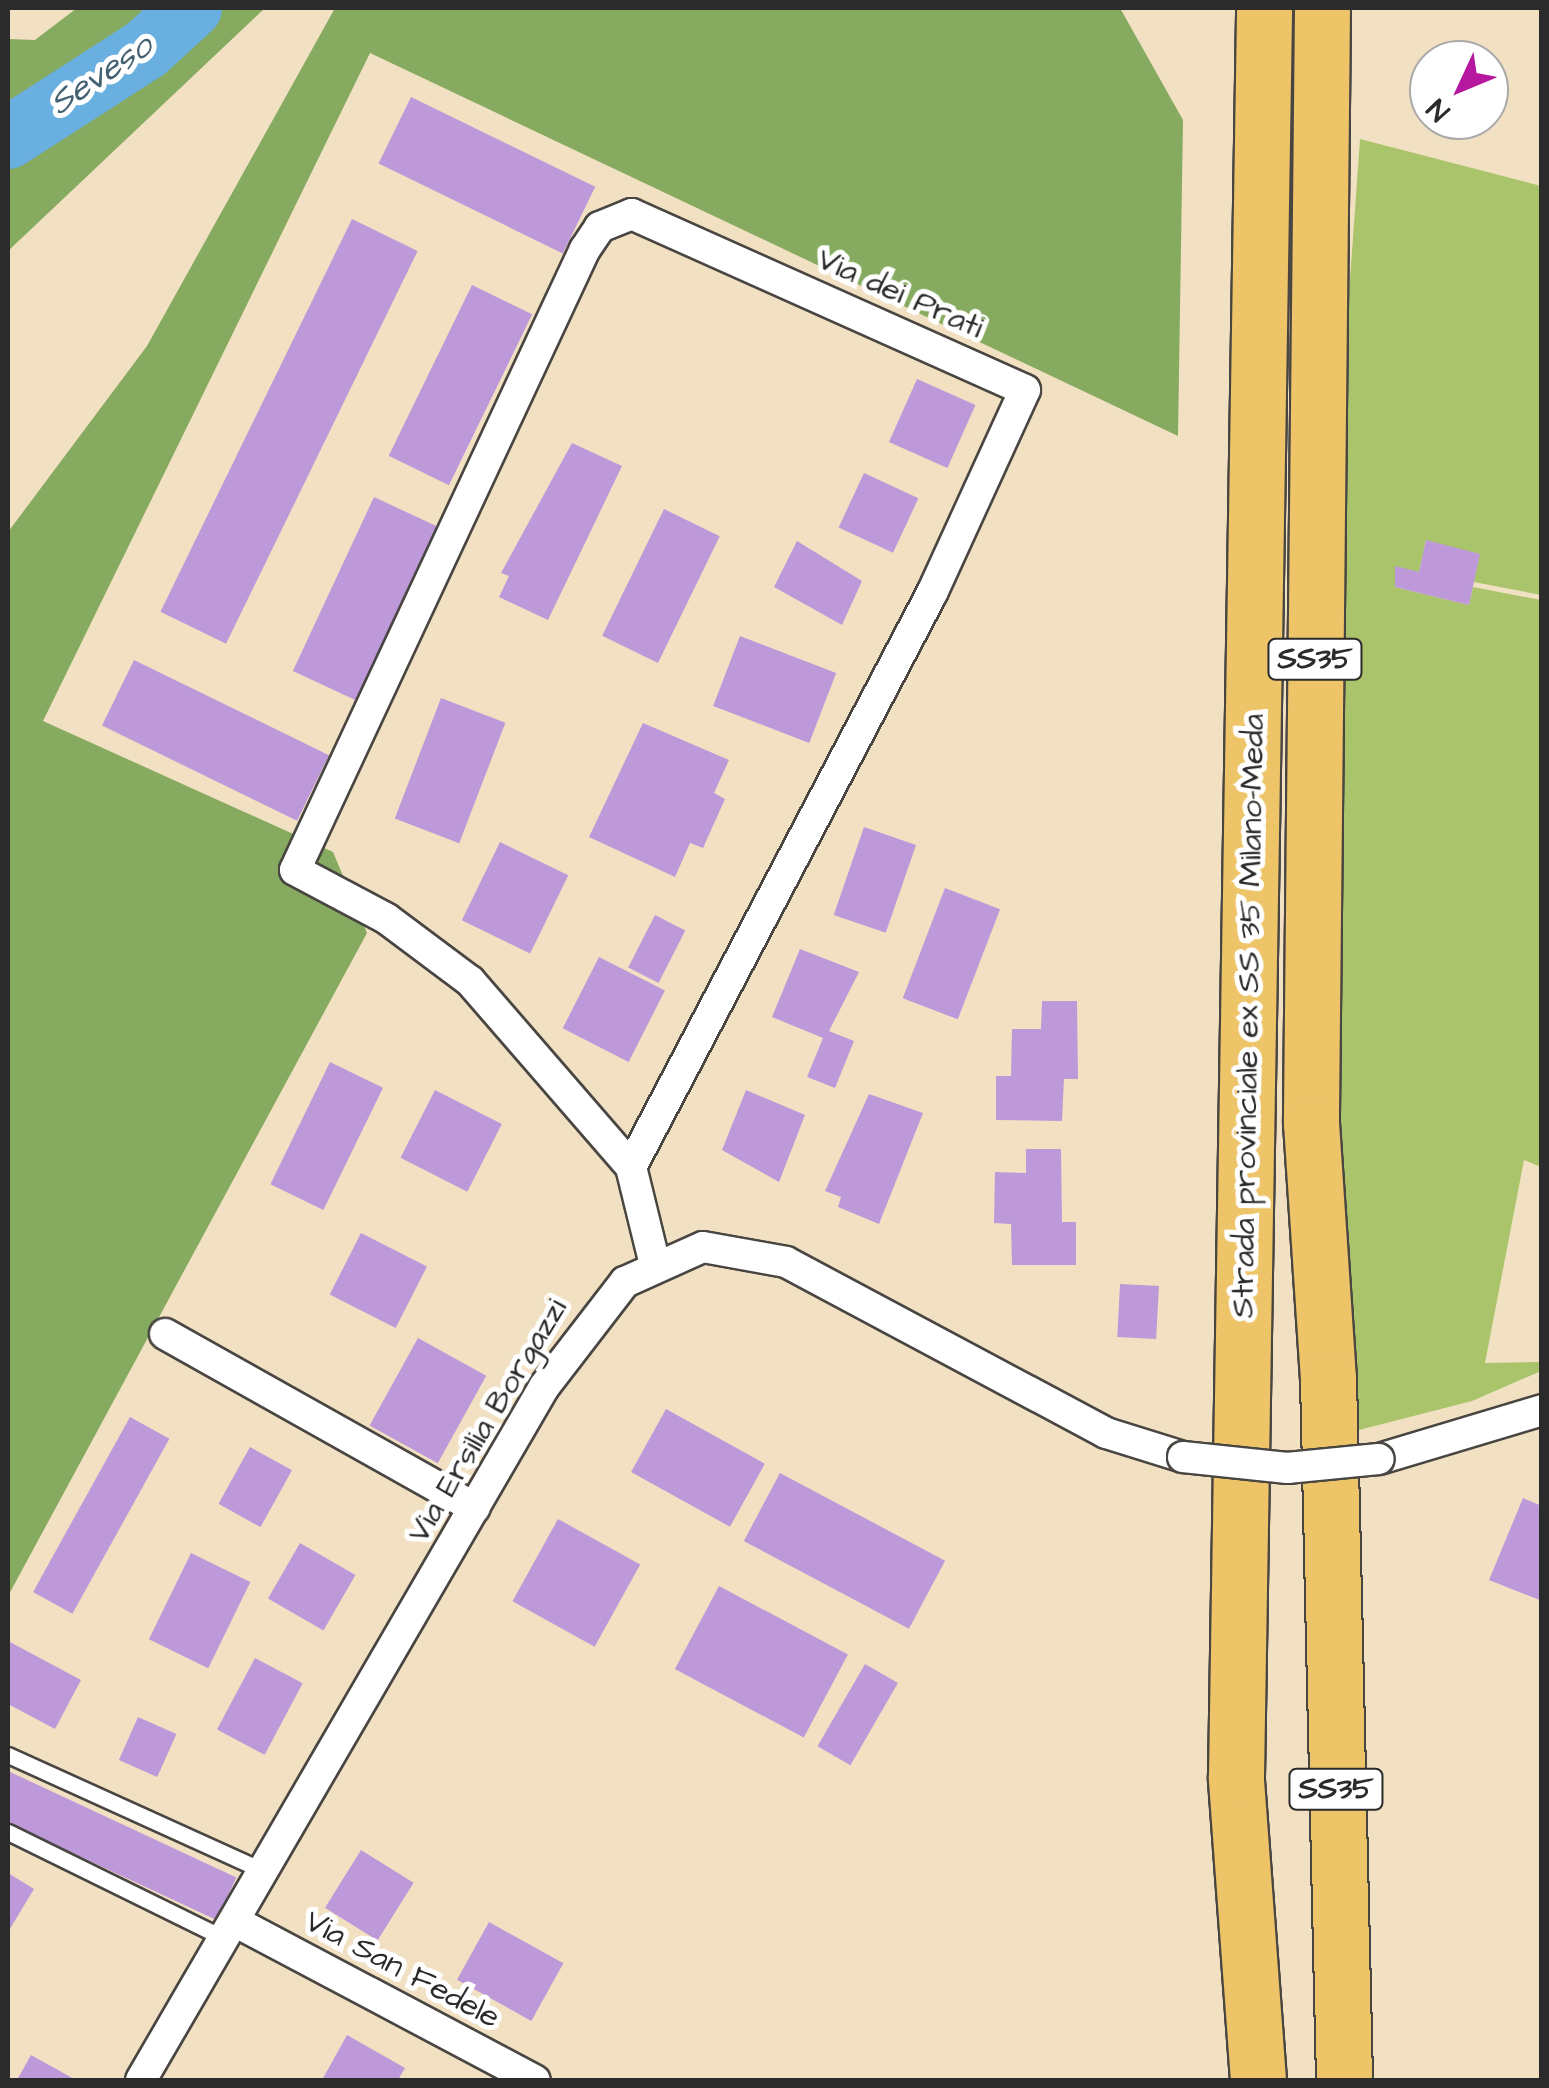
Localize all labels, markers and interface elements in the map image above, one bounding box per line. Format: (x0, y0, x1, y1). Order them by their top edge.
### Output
water label: Seveso (41, 25, 161, 125)
north arrow (1409, 40, 1509, 140)
text: N (1418, 90, 1459, 130)
street label: Via dei Prati (811, 240, 989, 348)
road number: SS35 (1265, 634, 1365, 684)
street label: Strada provinciale ex SS 35 Milano-Meda (1225, 714, 1273, 1318)
street label: Via Ersilia Borgazzi (400, 1292, 576, 1550)
road number: SS35 (1286, 1764, 1386, 1814)
street label: Via San Fedele (298, 1903, 506, 2037)

